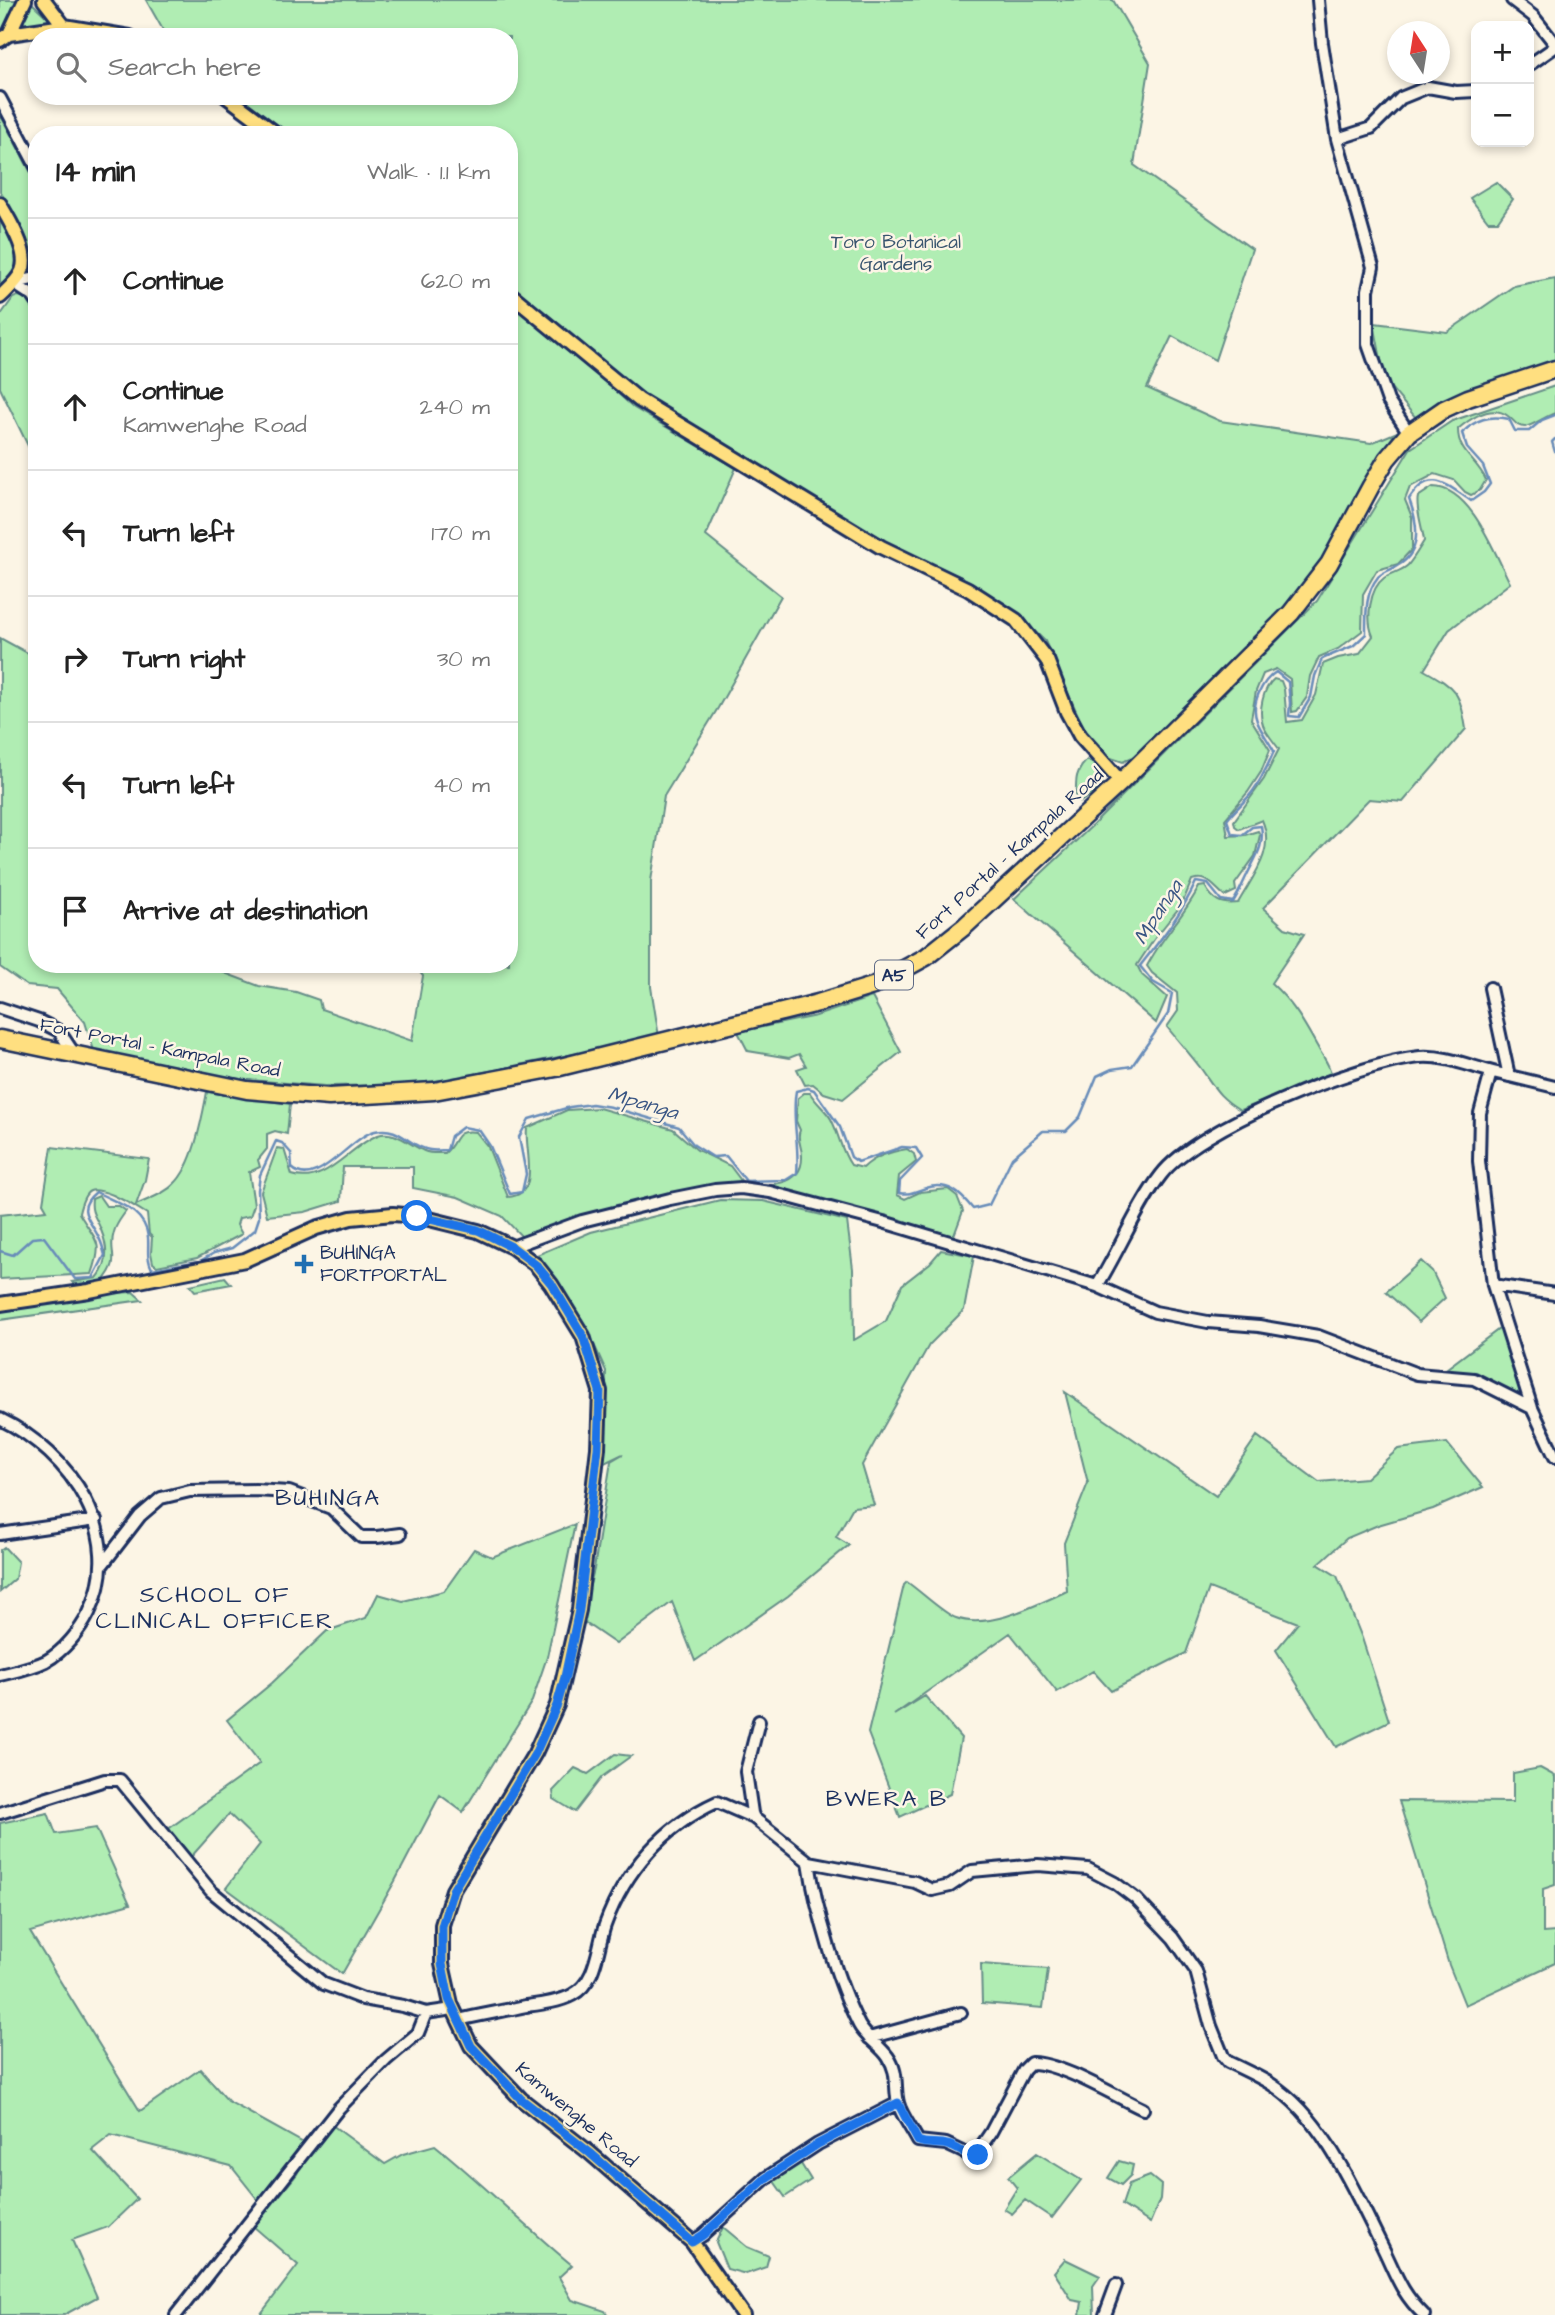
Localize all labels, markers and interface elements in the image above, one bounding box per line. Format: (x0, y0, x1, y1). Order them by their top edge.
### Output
north arrow (1387, 21, 1450, 84)
map controls (1471, 21, 1534, 147)
button: + (1471, 21, 1534, 84)
search box (28, 28, 518, 105)
icon: search (52, 48, 90, 86)
text: Search here (108, 49, 261, 85)
button: − (1471, 84, 1534, 147)
text: 14 min (56, 151, 135, 193)
text: Walk · 1.1 km (367, 156, 490, 188)
park label: Toro Botanical Gardens (831, 229, 961, 278)
icon: ahead (56, 262, 94, 300)
text: Continue (123, 263, 224, 299)
text: 620 m (421, 265, 490, 297)
text: Continue (123, 373, 224, 409)
icon: ahead (56, 388, 94, 426)
text: 240 m (420, 391, 490, 423)
text: Kamwenghe Road (123, 409, 307, 441)
icon: left (56, 514, 94, 552)
text: Turn left (123, 515, 234, 551)
text: 170 m (431, 517, 490, 549)
icon: right (56, 640, 94, 678)
text: Turn right (123, 641, 245, 677)
text: 30 m (437, 643, 490, 675)
street label: Fort Portal - Kampala Road (910, 762, 1110, 946)
icon: left (56, 766, 94, 804)
text: Turn left (123, 767, 234, 803)
text: 40 m (433, 769, 490, 801)
water label: Mpanga (1126, 873, 1191, 951)
icon: arrive (56, 892, 94, 930)
text: Arrive at destination (123, 893, 368, 929)
road number: A5 (875, 960, 913, 990)
street label: Fort Portal - Kampala Road (37, 1011, 283, 1085)
water label: Mpanga (604, 1079, 683, 1128)
route start (401, 1200, 432, 1231)
place label: BUHINGA FORTPORTAL (320, 1240, 447, 1289)
marker: BUHINGA FORTPORTAL (294, 1254, 314, 1274)
district label: BUHINGA (275, 1482, 381, 1514)
district label: SCHOOL OF CLINICAL OFFICER (96, 1579, 334, 1637)
district label: BWERA B (826, 1783, 948, 1815)
street label: Kamwenghe Road (509, 2056, 643, 2175)
route end (962, 2139, 993, 2170)

